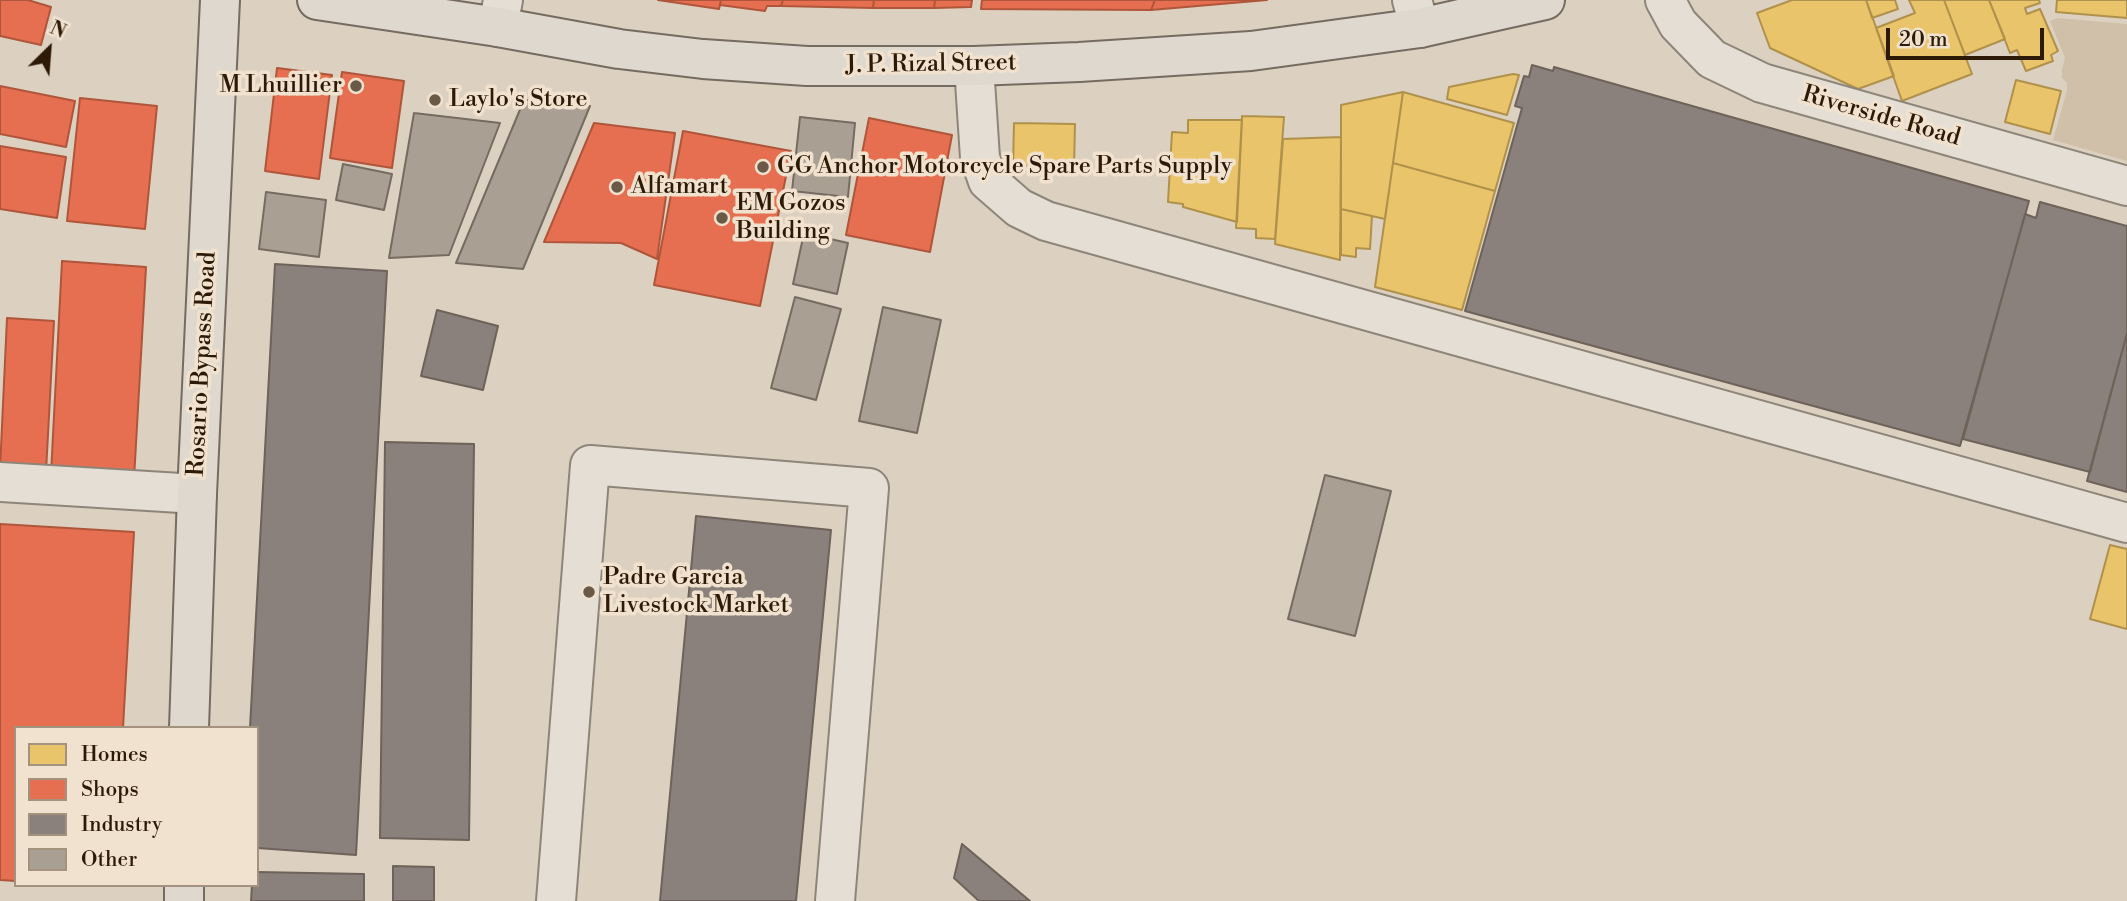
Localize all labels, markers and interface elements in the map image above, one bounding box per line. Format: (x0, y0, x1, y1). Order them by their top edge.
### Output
north arrow (14, 14, 84, 84)
scale bar (1889, 14, 2046, 58)
text: N (46, 16, 70, 44)
text: 20 m (1899, 27, 1948, 53)
street label: J. P. Rizal Street (845, 49, 1017, 81)
place label: M Lhuillier (219, 72, 342, 100)
marker: M Lhuillier (348, 78, 364, 94)
street label: Riverside Road (1799, 81, 1963, 153)
place label: Laylo's Store (449, 86, 588, 114)
marker: Laylo's Store (427, 92, 443, 108)
place label: GG Anchor Motorcycle Spare Parts Supply (777, 153, 1232, 181)
marker: GG Anchor Motorcycle Spare Parts Supply (755, 159, 771, 175)
place label: Alfamart (631, 173, 728, 201)
marker: Alfamart (609, 179, 625, 195)
place label: EM Gozos Building (736, 190, 845, 246)
marker: EM Gozos Building (714, 210, 730, 226)
street label: Rosario Bypass Road (183, 251, 223, 477)
place label: Padre Garcia Livestock Market (603, 564, 789, 620)
marker: Padre Garcia Livestock Market (581, 584, 597, 600)
legend (14, 726, 259, 887)
text: Homes (81, 742, 148, 768)
text: Shops (81, 777, 139, 803)
text: Industry (81, 812, 162, 838)
text: Other (81, 847, 137, 873)

